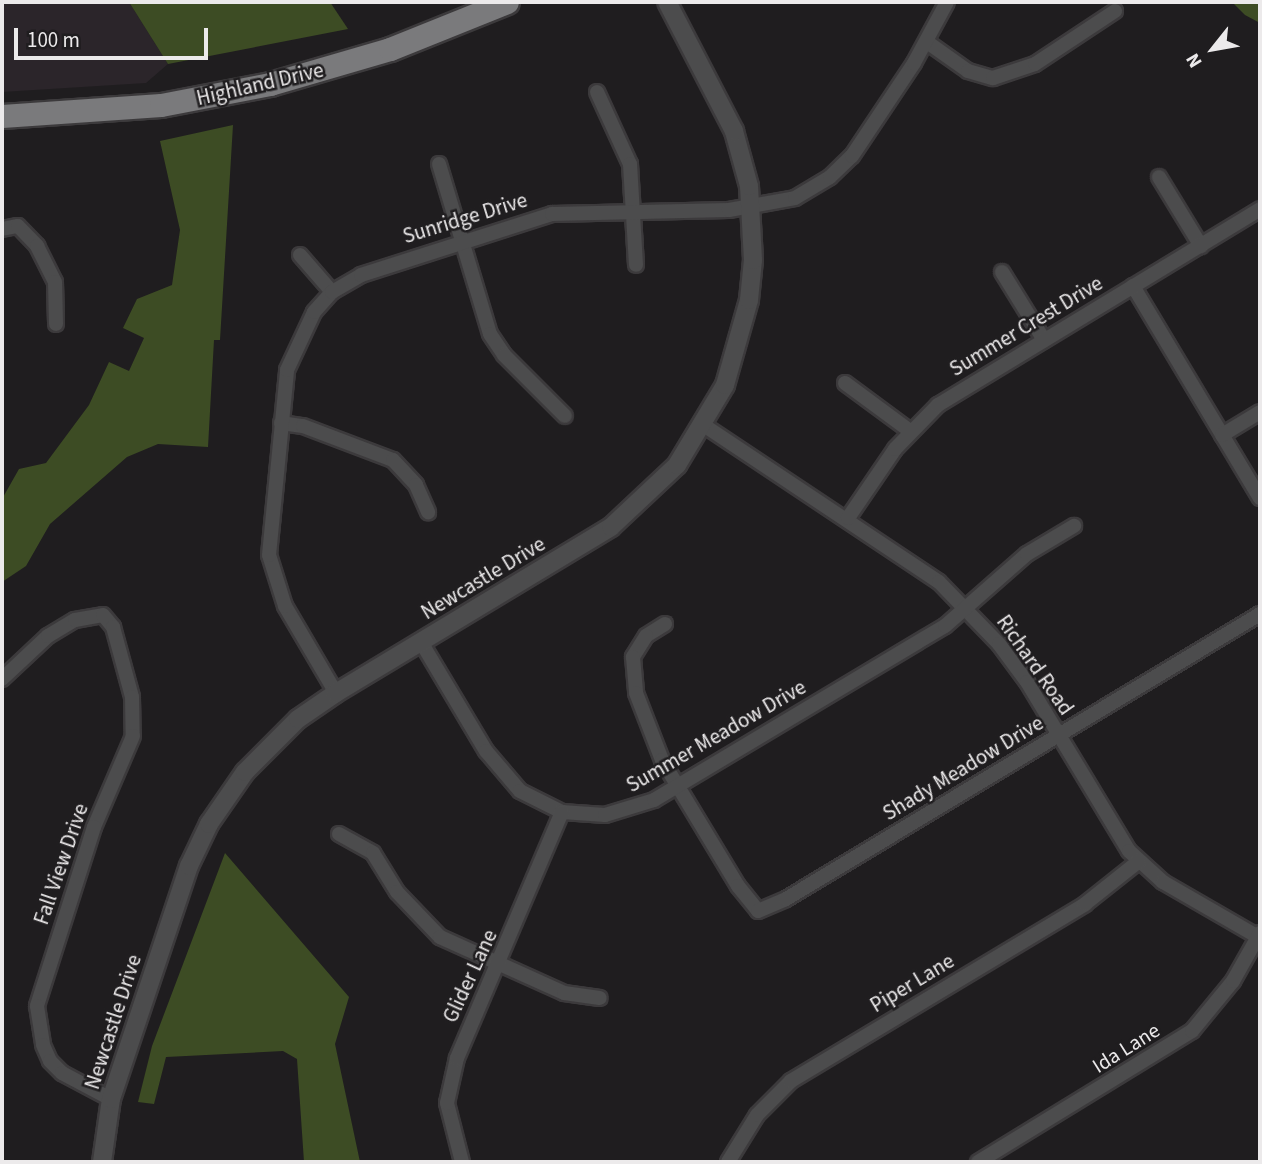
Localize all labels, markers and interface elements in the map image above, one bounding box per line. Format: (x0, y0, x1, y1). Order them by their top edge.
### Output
scale bar (18, 14, 212, 58)
north arrow (1178, 14, 1248, 84)
text: 100 m (27, 25, 80, 55)
text: N (1180, 48, 1209, 72)
street label: Highland Drive (194, 57, 326, 111)
street label: Sunridge Drive (400, 187, 530, 249)
street label: Summer Crest Drive (945, 270, 1107, 382)
street label: Newcastle Drive (416, 531, 550, 625)
street label: Richard Road (991, 610, 1079, 720)
street label: Summer Meadow Drive (622, 674, 810, 798)
street label: Shady Meadow Drive (878, 710, 1048, 826)
street label: Fall View Drive (28, 800, 94, 928)
street label: Glider Lane (438, 925, 502, 1027)
street label: Piper Lane (866, 948, 958, 1018)
street label: Newcastle Drive (79, 952, 147, 1092)
street label: Ida Lane (1088, 1018, 1164, 1078)

